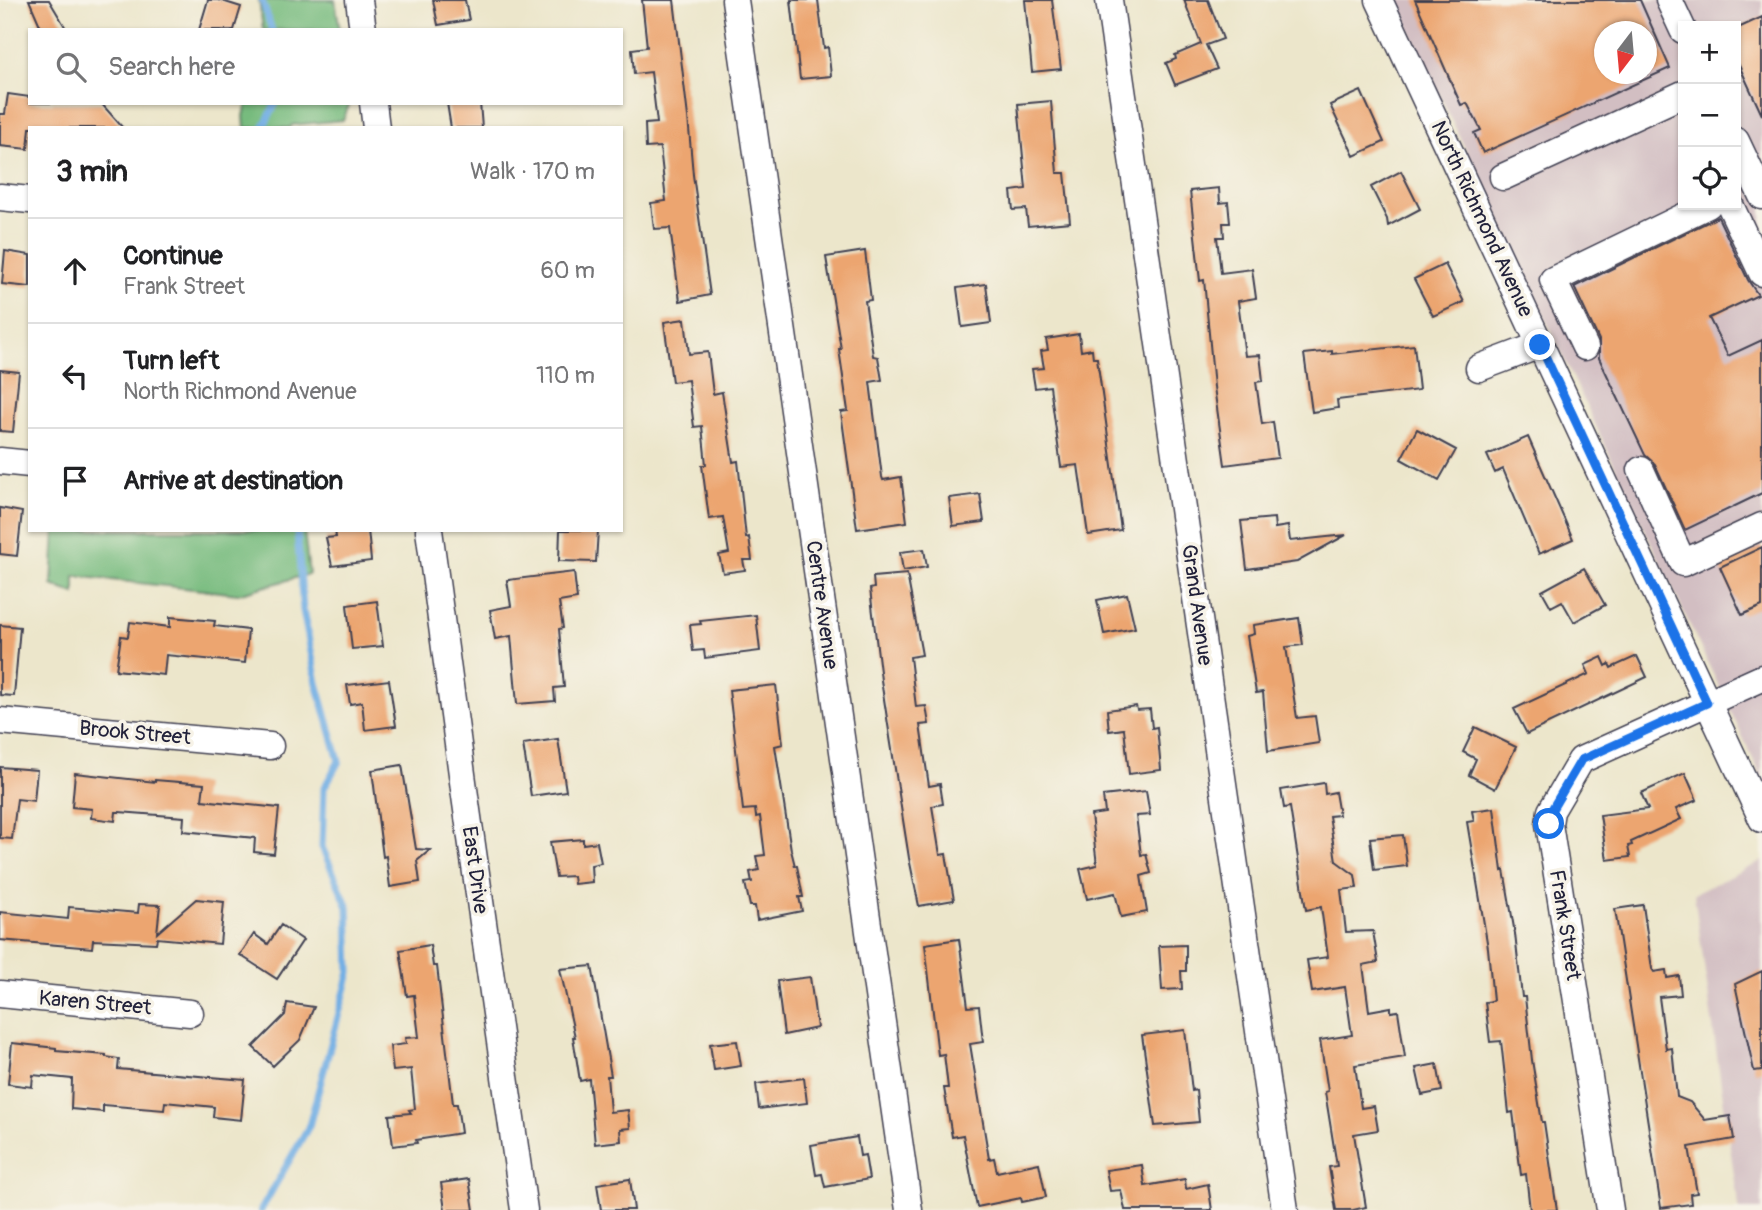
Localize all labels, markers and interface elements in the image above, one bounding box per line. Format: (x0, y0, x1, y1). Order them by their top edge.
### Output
north arrow (1594, 21, 1657, 84)
map controls (1678, 21, 1741, 210)
button: + (1678, 21, 1741, 84)
search box (28, 28, 623, 105)
icon: search (52, 48, 90, 86)
text: Search here (108, 51, 235, 83)
button: − (1678, 84, 1741, 147)
street label: North Richmond Avenue (1425, 117, 1540, 322)
button: locate (1678, 147, 1741, 210)
text: 3 min (56, 153, 128, 190)
text: Walk · 170 m (470, 157, 595, 186)
text: Continue (123, 240, 223, 272)
icon: ahead (56, 252, 94, 290)
text: 60 m (540, 256, 595, 285)
text: Frank Street (123, 272, 245, 301)
route end (1524, 329, 1555, 360)
text: Turn left (123, 345, 219, 377)
icon: left (56, 357, 94, 395)
text: 110 m (536, 361, 595, 390)
text: North Richmond Avenue (123, 377, 357, 406)
icon: arrive (56, 462, 94, 500)
text: Arrive at destination (123, 465, 343, 497)
street label: Centre Avenue (800, 539, 844, 672)
street label: Grand Avenue (1175, 543, 1219, 668)
street label: Brook Street (78, 715, 192, 751)
route start (1533, 808, 1564, 839)
street label: East Drive (456, 825, 495, 916)
street label: Frank Street (1543, 868, 1587, 983)
street label: Karen Street (38, 985, 153, 1021)

